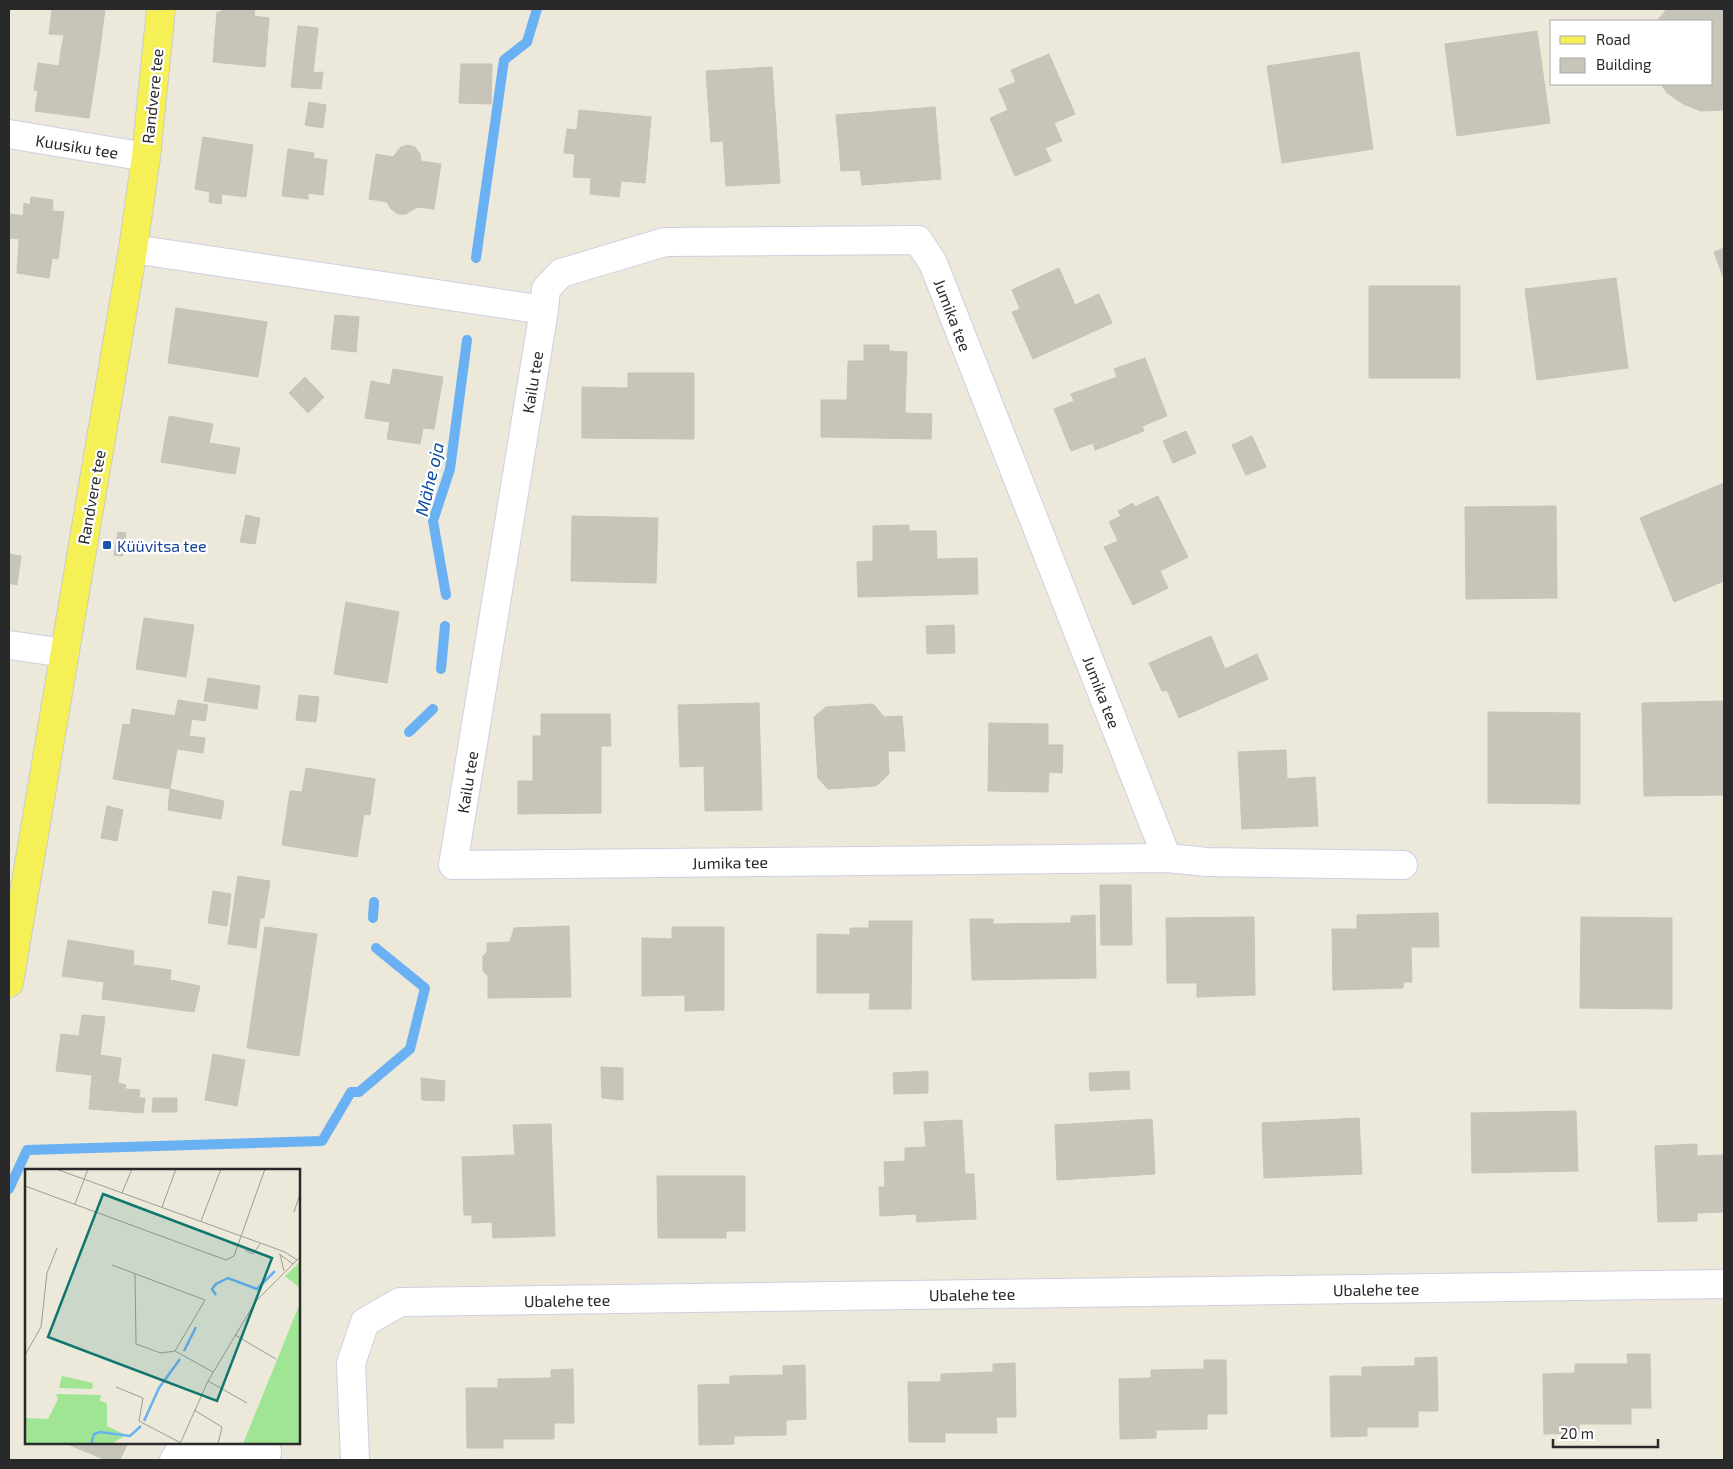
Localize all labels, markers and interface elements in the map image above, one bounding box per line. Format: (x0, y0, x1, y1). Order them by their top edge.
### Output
legend (1550, 20, 1713, 85)
text: Road (1596, 30, 1631, 48)
street label: Randvere tee (138, 48, 166, 144)
text: Building (1596, 55, 1652, 73)
street label: Kuusiku tee (34, 130, 120, 162)
street label: Jumika tee (931, 276, 975, 354)
street label: Kailu tee (518, 350, 546, 414)
water label: Mähe oja (410, 440, 448, 518)
street label: Randvere tee (73, 448, 109, 546)
place label: Küüvitsa tee (117, 536, 207, 555)
marker: Küüvitsa tee (101, 539, 113, 551)
street label: Jumika tee (1080, 653, 1124, 731)
street label: Kailu tee (453, 750, 481, 814)
street label: Jumika tee (692, 852, 768, 872)
inset map (25, 1169, 300, 1444)
street label: Ubalehe tee (1333, 1279, 1419, 1299)
street label: Ubalehe tee (929, 1284, 1015, 1304)
street label: Ubalehe tee (524, 1290, 610, 1310)
scale bar (1553, 1416, 1658, 1448)
text: 20 m (1560, 1424, 1594, 1442)

